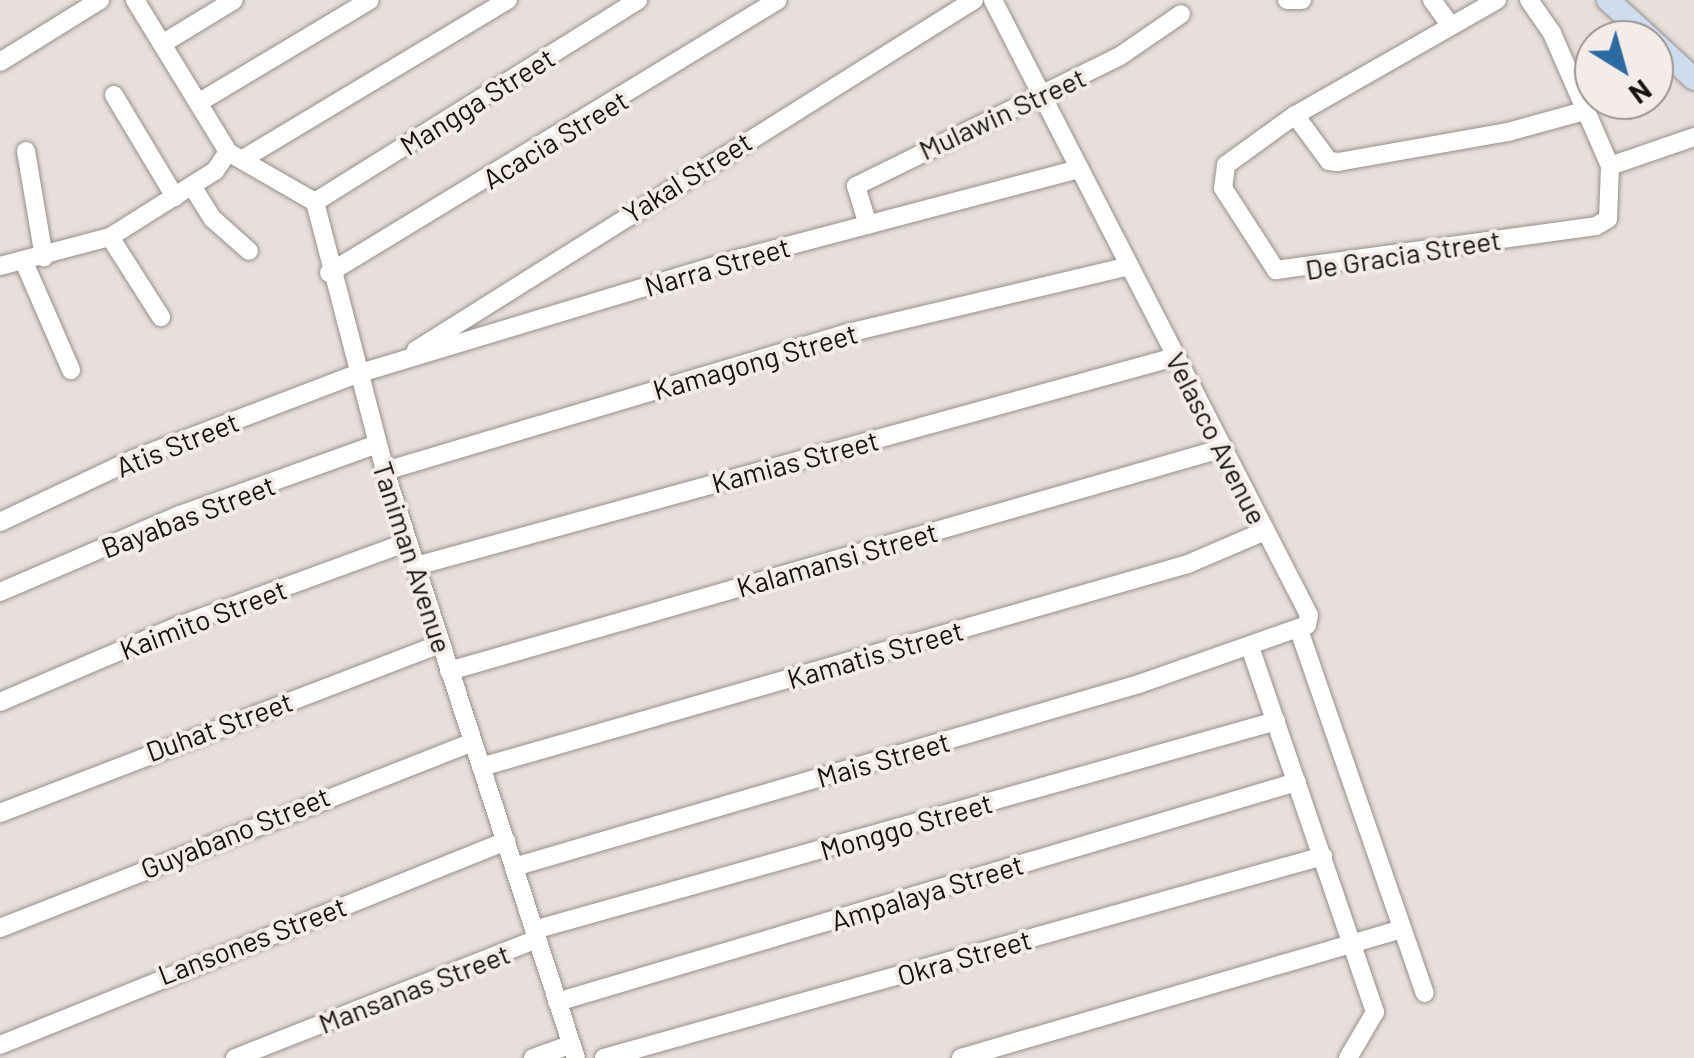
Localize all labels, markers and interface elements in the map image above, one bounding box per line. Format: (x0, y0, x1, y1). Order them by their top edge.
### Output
north arrow (1574, 20, 1674, 120)
street label: Mangga Street (394, 40, 560, 162)
street label: Mulawin Street (913, 60, 1091, 166)
text: N (1623, 73, 1659, 112)
street label: Acacia Street (476, 82, 634, 196)
street label: Yakal Street (616, 124, 758, 230)
street label: De Gracia Street (1303, 222, 1503, 286)
street label: Narra Street (640, 229, 794, 303)
street label: Kamagong Street (649, 316, 861, 406)
street label: Velasco Avenue (1159, 346, 1275, 530)
street label: Atis Street (111, 404, 243, 484)
street label: Kamias Street (708, 423, 882, 499)
street label: Taniman Avenue (366, 457, 460, 657)
street label: Bayabas Street (96, 467, 280, 565)
street label: Kalamansi Street (733, 514, 941, 604)
street label: Kaimito Street (115, 572, 291, 666)
street label: Kamatis Street (783, 613, 967, 695)
street label: Duhat Street (141, 684, 297, 768)
street label: Mais Street (813, 724, 953, 794)
street label: Guyabano Street (136, 779, 334, 885)
street label: Monggo Street (816, 785, 996, 867)
street label: Ampalaya Street (827, 847, 1027, 937)
street label: Lansones Street (153, 889, 351, 991)
street label: Okra Street (893, 922, 1035, 992)
street label: Mansanas Street (314, 936, 514, 1040)

